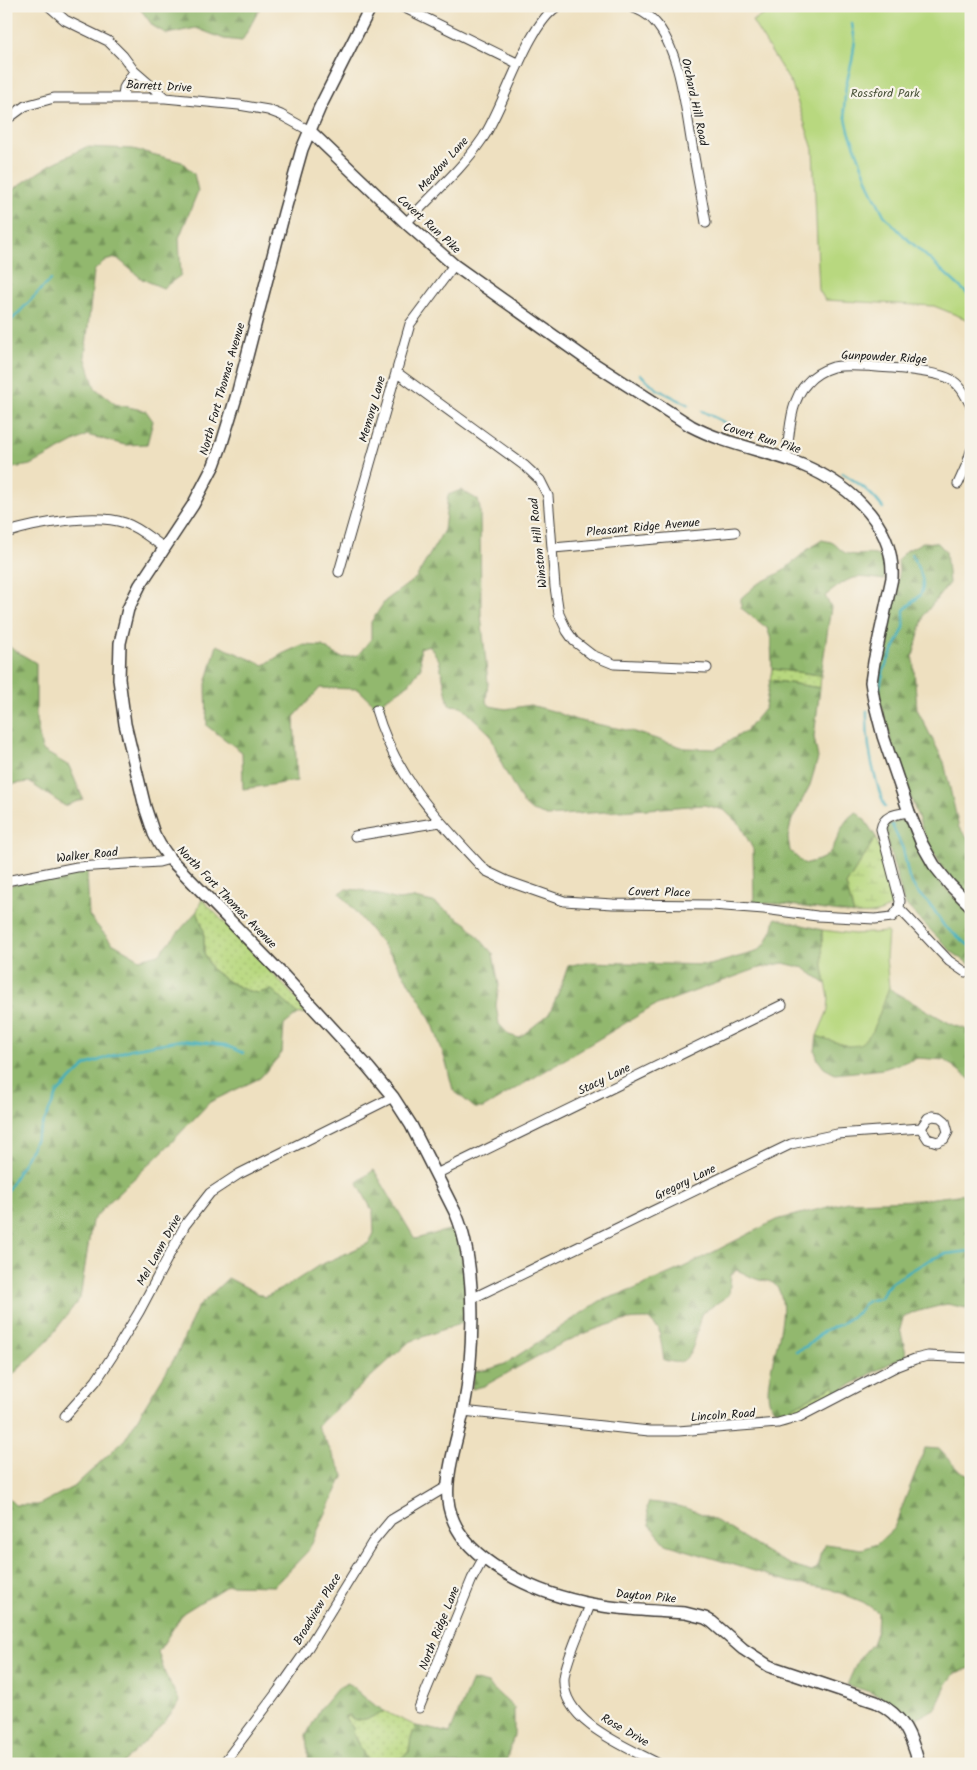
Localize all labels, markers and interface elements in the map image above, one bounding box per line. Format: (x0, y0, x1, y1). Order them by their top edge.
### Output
street label: Orchard Hill Road (676, 57, 713, 149)
street label: Barrett Drive (126, 75, 193, 98)
park label: Rossford Park (850, 84, 920, 103)
street label: Meadow Lane (413, 132, 474, 196)
street label: Covert Run Pike (392, 190, 466, 259)
street label: North Fort Thomas Avenue (194, 320, 251, 458)
street label: Gunpowder Ridge (841, 346, 928, 369)
street label: Memory Lane (354, 373, 391, 445)
street label: Covert Run Pike (720, 418, 804, 460)
street label: Winston Hill Road (524, 496, 553, 589)
street label: Pleasant Ridge Avenue (585, 513, 701, 542)
street label: North Fort Thomas Avenue (172, 841, 282, 954)
street label: Walker Road (55, 843, 120, 868)
street label: Covert Place (628, 882, 691, 903)
street label: Stacy Lane (575, 1058, 634, 1100)
street label: Gregory Lane (651, 1159, 720, 1206)
street label: Mel Lawn Drive (132, 1211, 187, 1289)
street label: Lincoln Road (690, 1404, 757, 1427)
street label: Broadview Place (289, 1569, 347, 1649)
street label: North Ridge Lane (414, 1583, 465, 1673)
street label: Dayton Pike (615, 1584, 678, 1609)
street label: Rose Drive (597, 1709, 653, 1752)

